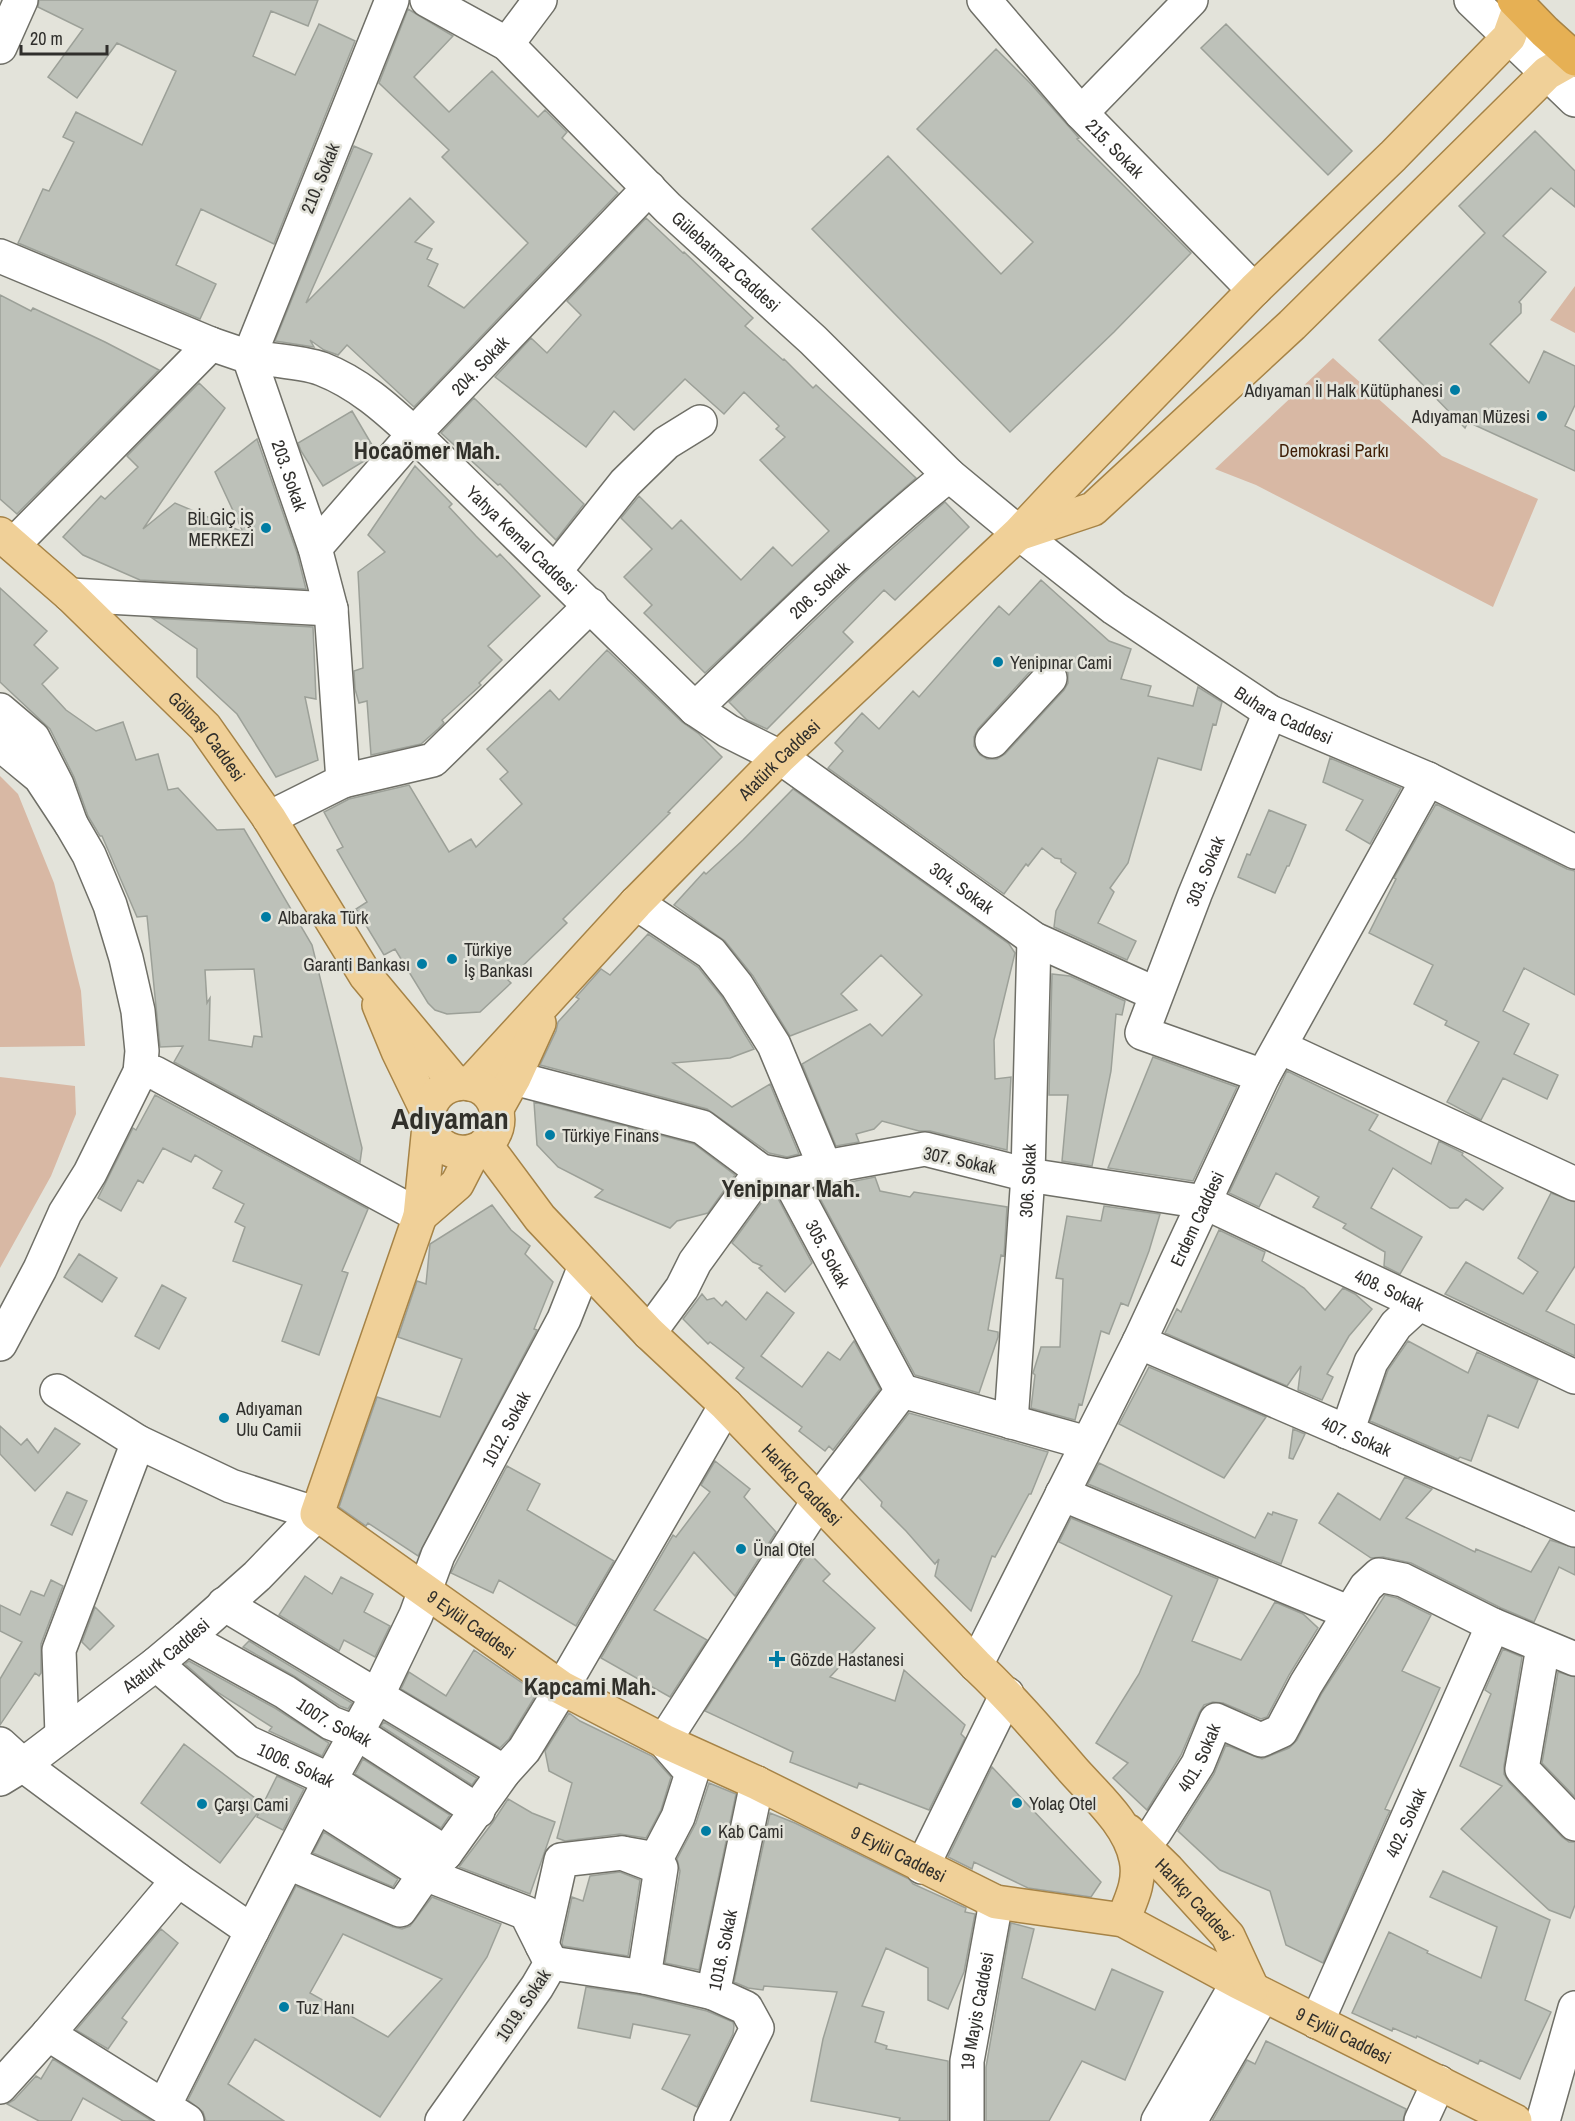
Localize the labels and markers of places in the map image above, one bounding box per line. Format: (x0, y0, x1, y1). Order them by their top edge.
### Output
place label: Adıyaman İl Halk Kütüphanesi (1243, 378, 1443, 403)
marker: Adıyaman İl Halk Kütüphanesi (1448, 383, 1462, 397)
place label: Adıyaman Müzesi (1411, 404, 1530, 429)
marker: Adıyaman Müzesi (1535, 409, 1549, 423)
place label: BİLGİÇ İŞ MERKEZİ (188, 506, 254, 552)
marker: BİLGİÇ İŞ MERKEZİ (259, 521, 273, 535)
place label: Yenipınar Cami (1010, 650, 1112, 675)
marker: Yenipınar Cami (991, 655, 1005, 669)
place label: Albaraka Türk (277, 905, 369, 930)
marker: Albaraka Türk (259, 910, 273, 924)
place label: Türkiye İş Bankası (464, 937, 533, 983)
place label: Garanti Bankası (303, 952, 410, 977)
marker: Türkiye İş Bankası (445, 952, 459, 966)
marker: Garanti Bankası (415, 957, 429, 971)
place label: Türkiye Finans (562, 1123, 659, 1148)
marker: Türkiye Finans (543, 1128, 557, 1142)
place label: Adıyaman Ulu Camii (235, 1396, 302, 1442)
marker: Adıyaman Ulu Camii (217, 1411, 231, 1425)
place label: Ünal Otel (753, 1537, 815, 1562)
marker: Ünal Otel (734, 1542, 748, 1556)
place label: Gözde Hastanesi (790, 1647, 904, 1672)
marker: Gözde Hastanesi (768, 1650, 786, 1668)
place label: Yolaç Otel (1029, 1791, 1096, 1816)
place label: Çarşı Cami (214, 1792, 289, 1817)
marker: Yolaç Otel (1010, 1796, 1024, 1810)
marker: Çarşı Cami (195, 1797, 209, 1811)
place label: Kab Cami (718, 1819, 784, 1844)
marker: Kab Cami (699, 1824, 713, 1838)
place label: Tuz Hanı (296, 1995, 355, 2020)
marker: Tuz Hanı (277, 2000, 291, 2014)

